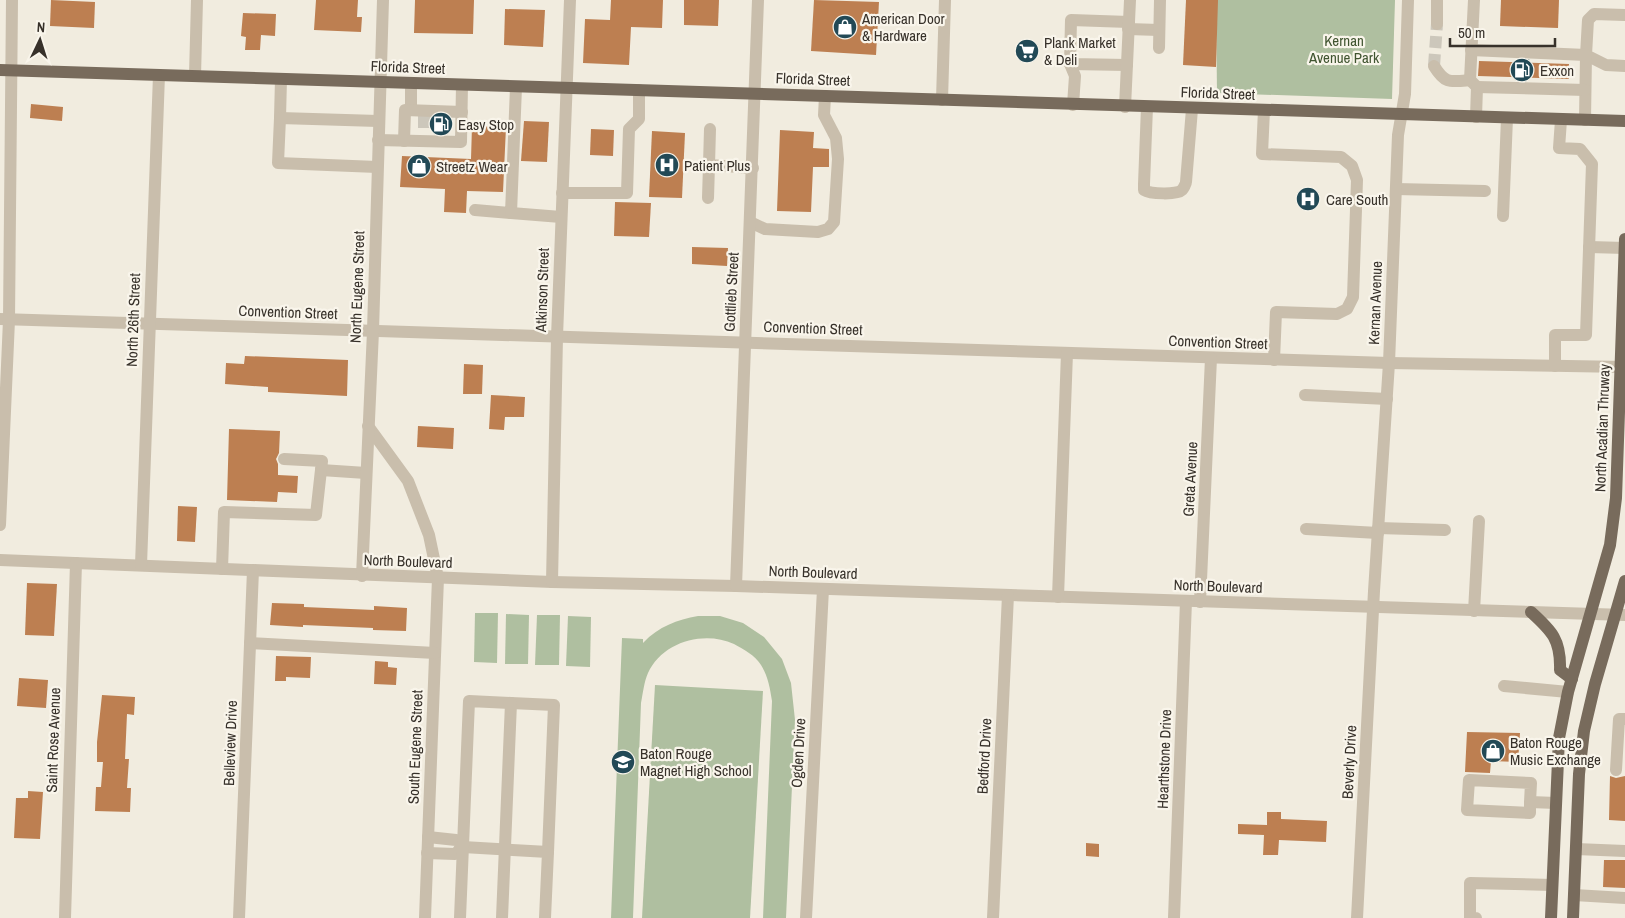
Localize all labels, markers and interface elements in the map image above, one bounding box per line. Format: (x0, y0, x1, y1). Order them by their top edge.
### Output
place label: American Door & Hardware (861, 8, 945, 46)
shop icon: American Door & Hardware (832, 14, 858, 40)
north arrow (15, 15, 65, 65)
scale bar (1450, 15, 1555, 47)
text: N (36, 18, 46, 36)
text: 50 m (1458, 22, 1485, 43)
park label: Kernan Avenue Park (1308, 30, 1380, 68)
place label: Plank Market & Deli (1044, 32, 1116, 70)
supermarket icon: Plank Market & Deli (1014, 38, 1040, 64)
street label: Florida Street (370, 55, 446, 79)
fuel station icon: Exxon (1509, 57, 1535, 83)
place label: Exxon (1540, 60, 1574, 81)
street label: Florida Street (775, 67, 851, 91)
street label: Florida Street (1180, 81, 1256, 105)
fuel station icon: Easy Stop (428, 111, 454, 137)
place label: Easy Stop (458, 114, 514, 135)
hospital icon: Patient Plus (654, 152, 680, 178)
shop icon: Streetz Wear (406, 153, 432, 179)
place label: Patient Plus (684, 155, 750, 176)
place label: Streetz Wear (436, 156, 508, 177)
hospital icon: Care South (1295, 186, 1321, 212)
place label: Care South (1326, 189, 1388, 210)
street label: North Eugene Street (345, 230, 369, 343)
street label: Atkinson Street (530, 247, 554, 333)
street label: Gottlieb Street (718, 251, 744, 332)
street label: Kernan Avenue (1363, 261, 1387, 345)
street label: North 26th Street (121, 272, 145, 367)
street label: Convention Street (238, 300, 338, 324)
street label: Convention Street (763, 316, 863, 340)
street label: Convention Street (1168, 330, 1268, 354)
street label: North Acadian Thruway (1589, 363, 1615, 492)
street label: Greta Avenue (1178, 441, 1202, 517)
street label: North Boulevard (363, 549, 453, 573)
street label: North Boulevard (768, 560, 858, 584)
street label: North Boulevard (1173, 574, 1263, 598)
street label: Saint Rose Avenue (41, 687, 65, 793)
street label: South Eugene Street (403, 689, 428, 804)
street label: Belleview Drive (218, 700, 242, 786)
street label: Hearthstone Drive (1152, 709, 1176, 809)
street label: Ogden Drive (786, 717, 810, 788)
street label: Bedford Drive (972, 717, 996, 794)
street label: Beverly Drive (1337, 724, 1361, 799)
place label: Baton Rouge Music Exchange (1510, 732, 1601, 770)
shop icon: Baton Rouge Music Exchange (1480, 738, 1506, 764)
place label: Baton Rouge Magnet High School (640, 743, 751, 781)
school or university icon: Baton Rouge Magnet High School (610, 749, 636, 775)

